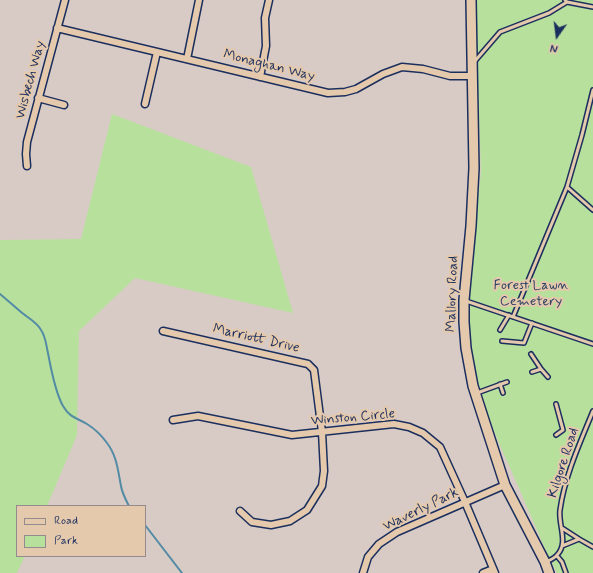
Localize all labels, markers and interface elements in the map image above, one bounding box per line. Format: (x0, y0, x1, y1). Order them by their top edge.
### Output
north arrow (537, 16, 577, 56)
street label: Wisbech Way (13, 39, 49, 121)
text: N (549, 40, 559, 55)
street label: Monaghan Way (221, 47, 317, 85)
street label: Mallory Road (443, 256, 463, 332)
park label: Forest Lawn Cemetery (494, 278, 568, 310)
street label: Marriott Drive (211, 321, 301, 357)
street label: Winston Circle (310, 406, 396, 430)
street label: Kilgore Road (545, 426, 583, 500)
street label: Waverly Park (381, 485, 461, 535)
legend (16, 505, 146, 557)
text: Road (54, 513, 78, 529)
text: Park (54, 533, 78, 549)

